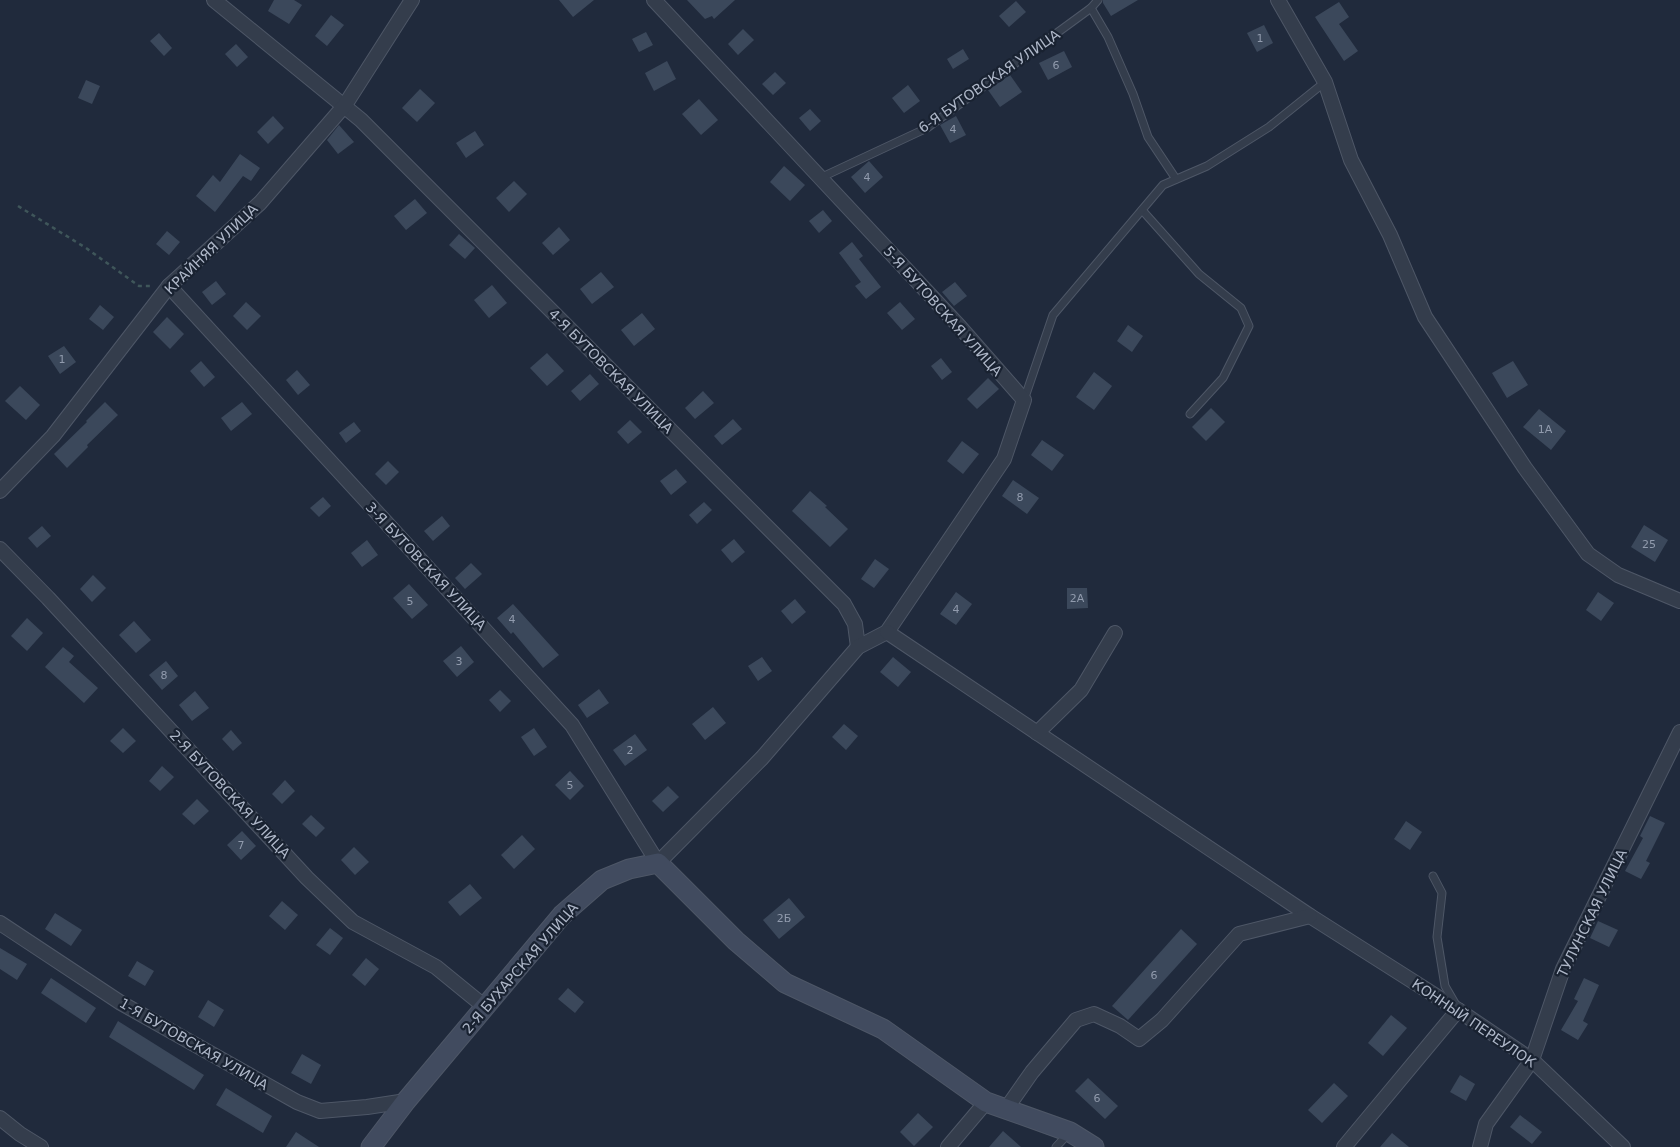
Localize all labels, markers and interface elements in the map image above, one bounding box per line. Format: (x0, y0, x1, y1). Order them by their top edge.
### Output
street label: 6-Я БУТОВСКАЯ УЛИЦА (915, 26, 1063, 136)
house number: 1 (1257, 32, 1264, 45)
house number: 6 (1053, 59, 1060, 72)
house number: 4 (950, 123, 957, 136)
house number: 4 (864, 171, 871, 184)
street label: КРАЙНЯЯ УЛИЦА (161, 200, 261, 297)
street label: 5-Я БУТОВСКАЯ УЛИЦА (881, 243, 1006, 379)
street label: 4-Я БУТОВСКАЯ УЛИЦА (546, 306, 677, 437)
house number: 1 (59, 353, 66, 366)
house number: 1А (1538, 423, 1553, 436)
house number: 8 (1017, 491, 1024, 504)
street label: 3-Я БУТОВСКАЯ УЛИЦА (363, 499, 490, 634)
house number: 25 (1642, 538, 1656, 551)
house number: 2А (1070, 592, 1085, 605)
house number: 5 (407, 595, 414, 608)
house number: 4 (953, 603, 960, 616)
house number: 4 (509, 613, 516, 626)
house number: 3 (456, 655, 463, 668)
house number: 8 (161, 669, 168, 682)
street label: 2-Я БУТОВСКАЯ УЛИЦА (167, 727, 294, 862)
house number: 2 (627, 744, 634, 757)
house number: 5 (567, 779, 574, 792)
house number: 7 (238, 839, 245, 852)
street label: ТУЛУНСКАЯ УЛИЦА (1554, 846, 1630, 980)
street label: 2-Я БУХАРСКАЯ УЛИЦА (459, 899, 581, 1036)
house number: 2Б (777, 912, 791, 925)
house number: 6 (1151, 969, 1158, 982)
street label: КОННЫЙ ПЕРЕУЛОК (1409, 975, 1540, 1070)
street label: 1-Я БУТОВСКАЯ УЛИЦА (117, 995, 271, 1093)
house number: 6 (1094, 1092, 1101, 1105)

